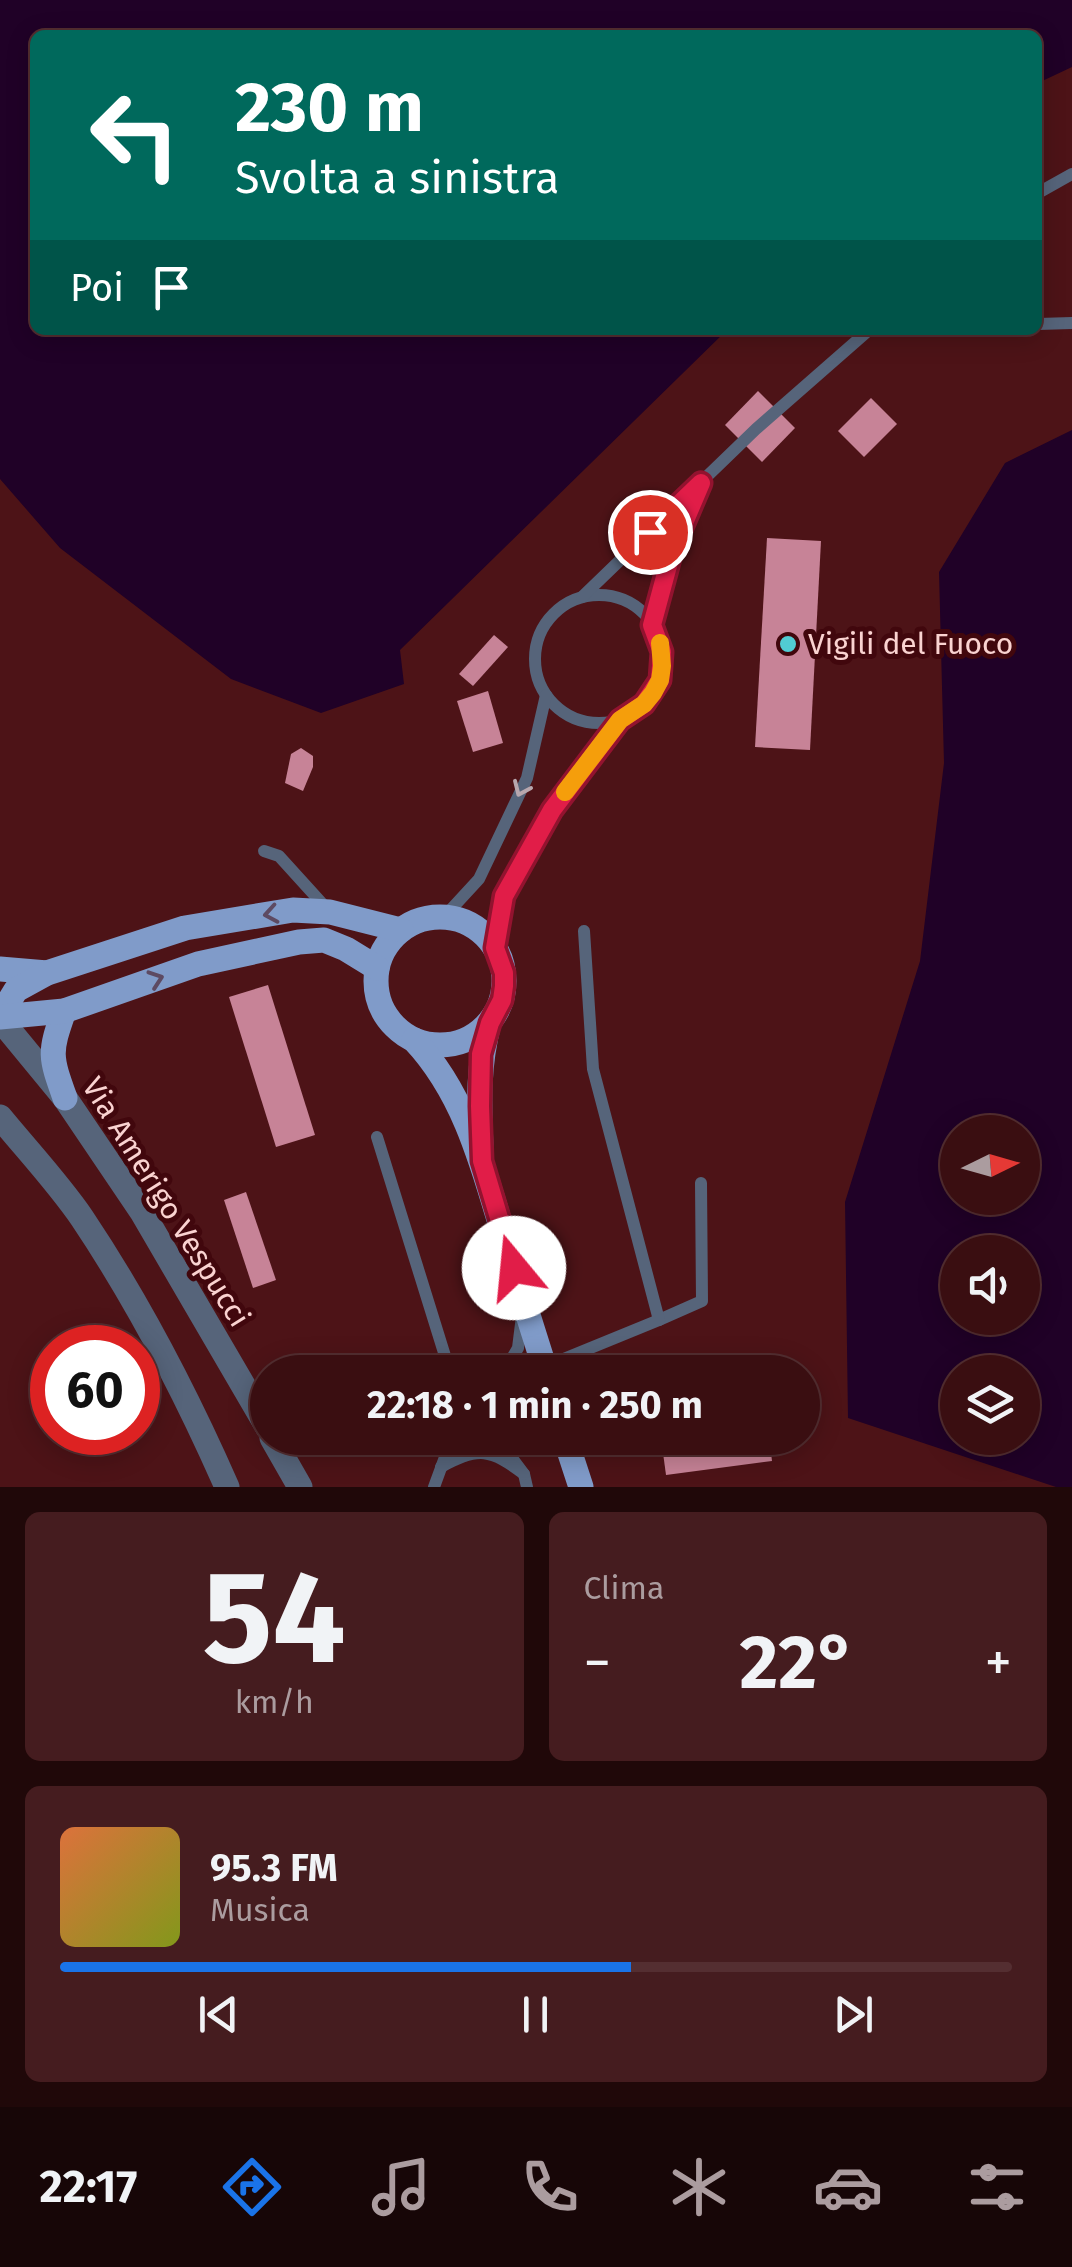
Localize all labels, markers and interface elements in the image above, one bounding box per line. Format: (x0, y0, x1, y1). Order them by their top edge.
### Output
text: 230 m (235, 66, 424, 150)
icon: left (70, 70, 200, 200)
text: Svolta a sinistra (235, 151, 560, 205)
icon: arrive (144, 260, 199, 315)
text: Poi (70, 265, 124, 311)
pin (608, 490, 693, 575)
icon: arrive (623, 505, 678, 560)
place label: Vigili del Fuoco (808, 626, 1013, 662)
marker: Vigili del Fuoco (777, 633, 799, 655)
one-way arrow (514, 779, 534, 797)
one-way arrow (263, 902, 280, 923)
one-way arrow (146, 970, 163, 991)
street label: Via Amerigo Vespucci (75, 1071, 257, 1333)
north arrow (940, 1115, 1040, 1215)
map controls (940, 1115, 1040, 1455)
position arrow (462, 1216, 566, 1320)
button: sound (940, 1235, 1040, 1335)
speed limit sign: 60 (30, 1325, 160, 1455)
button: layers (940, 1355, 1040, 1455)
text: 22:18 · 1 min · 250 m (367, 1382, 703, 1428)
text: 54 (203, 1540, 346, 1696)
text: Clima (584, 1569, 664, 1607)
text: 22° (739, 1618, 856, 1708)
text: − (584, 1630, 611, 1696)
text: + (985, 1630, 1012, 1696)
text: km/h (235, 1683, 314, 1721)
text: 95.3 FM (210, 1845, 338, 1891)
text: Musica (210, 1891, 310, 1929)
icon: previous (191, 1987, 246, 2042)
icon: pause (508, 1987, 563, 2042)
icon: next (826, 1987, 881, 2042)
icon: directions (217, 2152, 287, 2222)
icon: music (366, 2152, 436, 2222)
icon: phone (515, 2152, 585, 2222)
icon: climate (664, 2152, 734, 2222)
icon: car (813, 2152, 883, 2222)
icon: filters (962, 2152, 1032, 2222)
text: 22:17 (40, 2160, 137, 2214)

